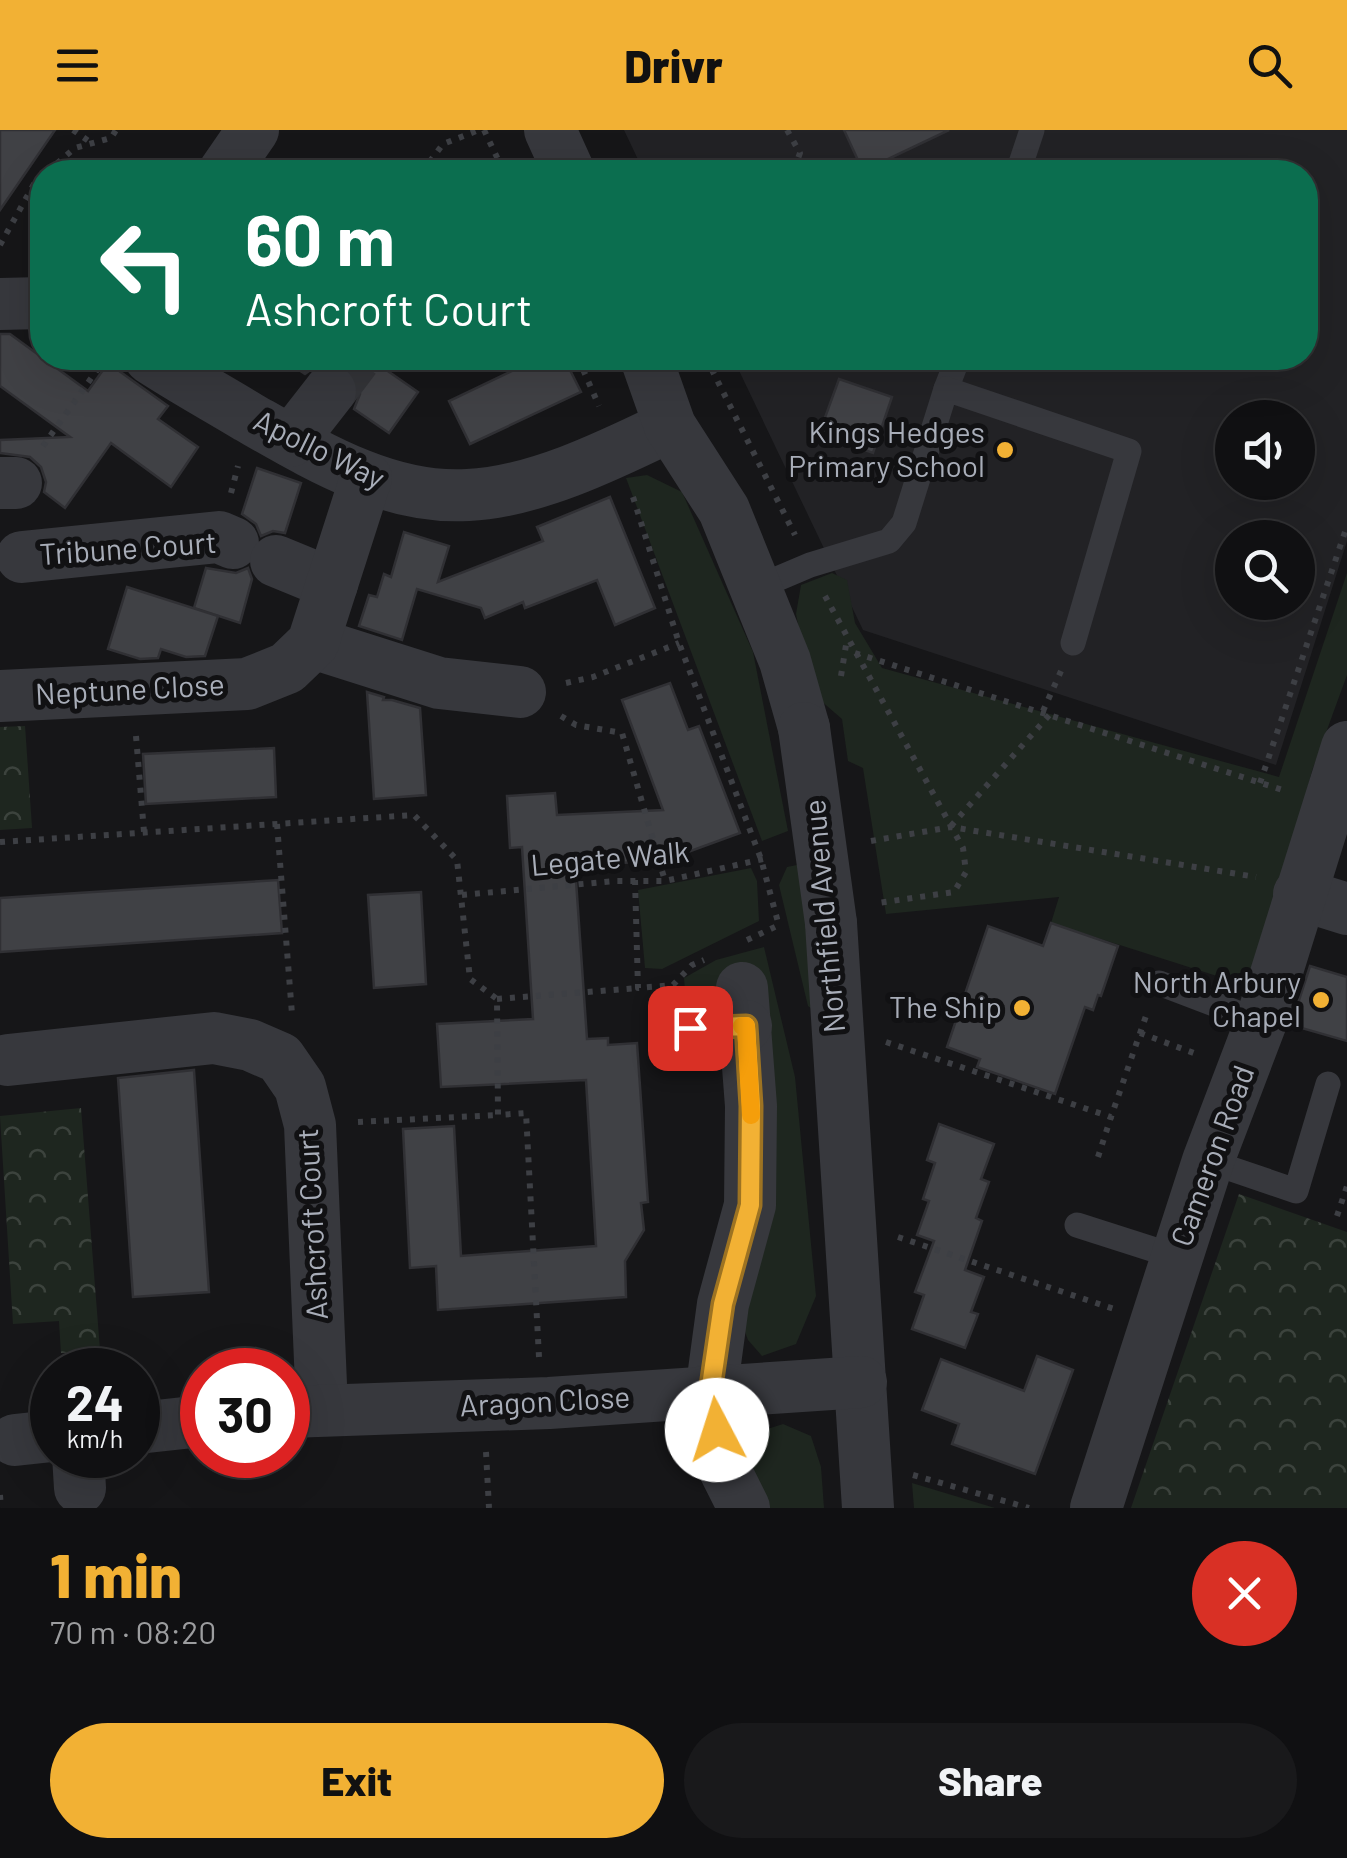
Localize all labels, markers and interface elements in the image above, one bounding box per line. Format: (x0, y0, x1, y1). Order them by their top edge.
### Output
icon: menu (50, 38, 105, 93)
text: Drivr (624, 38, 723, 92)
icon: search (1242, 38, 1297, 93)
text: 60 m (245, 196, 395, 280)
icon: left (80, 200, 210, 330)
text: Ashcroft Court (245, 281, 532, 335)
map controls (1215, 400, 1315, 620)
button: sound (1215, 400, 1315, 500)
street label: Apollo Way (249, 401, 391, 495)
place label: Kings Hedges Primary School (788, 413, 985, 483)
marker: Kings Hedges Primary School (994, 439, 1016, 461)
button: search (1215, 520, 1315, 620)
street label: Tribune Court (38, 523, 218, 571)
street label: Neptune Close (34, 665, 226, 711)
street label: Northfield Avenue (795, 798, 851, 1034)
street label: Legate Walk (529, 832, 691, 882)
place label: North Arbury Chapel (1133, 963, 1301, 1033)
pin (648, 986, 733, 1071)
place label: The Ship (889, 988, 1002, 1024)
marker: North Arbury Chapel (1310, 989, 1332, 1011)
marker: The Ship (1011, 997, 1033, 1019)
icon: arrive (663, 1001, 718, 1056)
street label: Cameron Road (1162, 1060, 1260, 1251)
street label: Ashcroft Court (288, 1127, 334, 1321)
speed limit sign: 30 (180, 1348, 310, 1478)
text: 24 (66, 1371, 124, 1431)
street label: Aragon Close (459, 1378, 631, 1422)
position arrow (665, 1378, 769, 1482)
text: km/h (67, 1423, 123, 1453)
text: 1 min (50, 1538, 182, 1610)
button: close (1192, 1541, 1297, 1646)
text: 70 m · 08:20 (50, 1612, 216, 1650)
button: Exit (50, 1723, 664, 1838)
button: Share (684, 1723, 1297, 1838)

